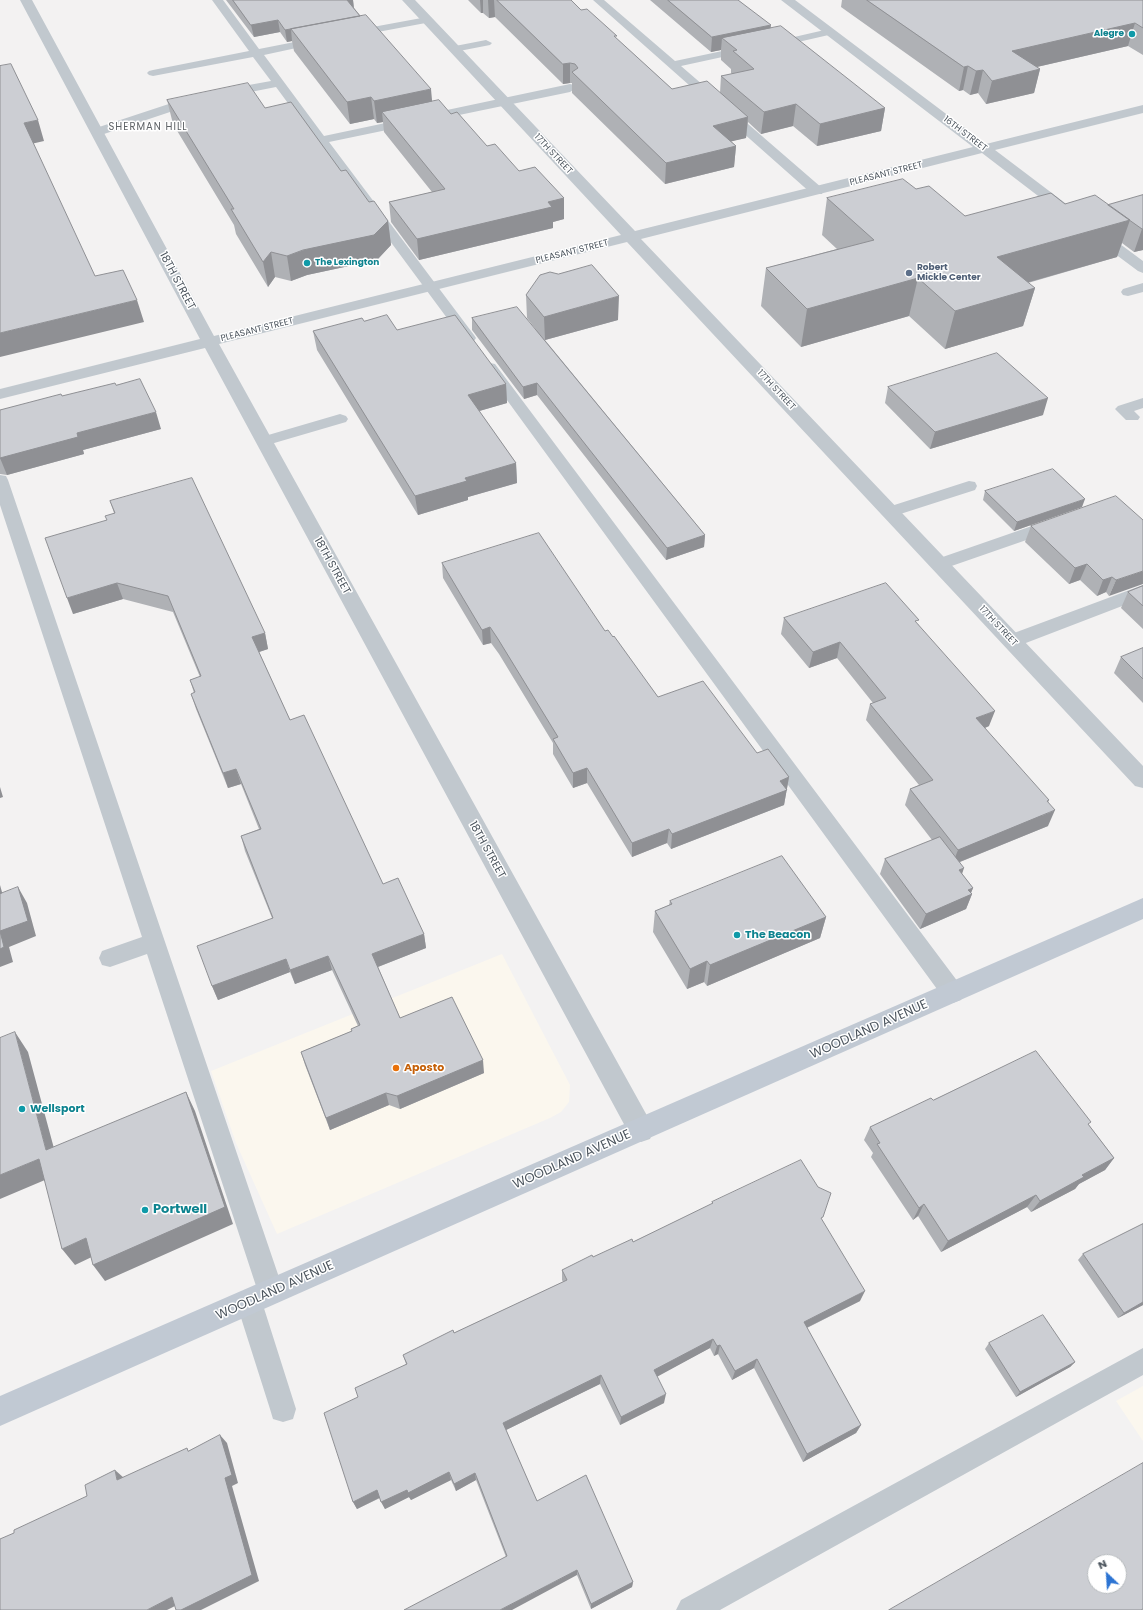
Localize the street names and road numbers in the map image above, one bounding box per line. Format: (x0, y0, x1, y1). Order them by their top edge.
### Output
street label: 16TH STREET (941, 114, 989, 154)
street label: 17TH STREET (532, 132, 574, 176)
street label: PLEASANT STREET (849, 160, 923, 188)
street label: PLEASANT STREET (535, 238, 609, 266)
street label: 18TH STREET (156, 250, 198, 312)
street label: PLEASANT STREET (220, 316, 294, 344)
street label: 17TH STREET (755, 368, 797, 412)
street label: 18TH STREET (311, 535, 353, 597)
street label: 17TH STREET (977, 604, 1019, 648)
street label: 18TH STREET (466, 819, 508, 881)
street label: WOODLAND AVENUE (808, 997, 930, 1063)
street label: WOODLAND AVENUE (511, 1127, 633, 1193)
street label: WOODLAND AVENUE (214, 1258, 336, 1324)

